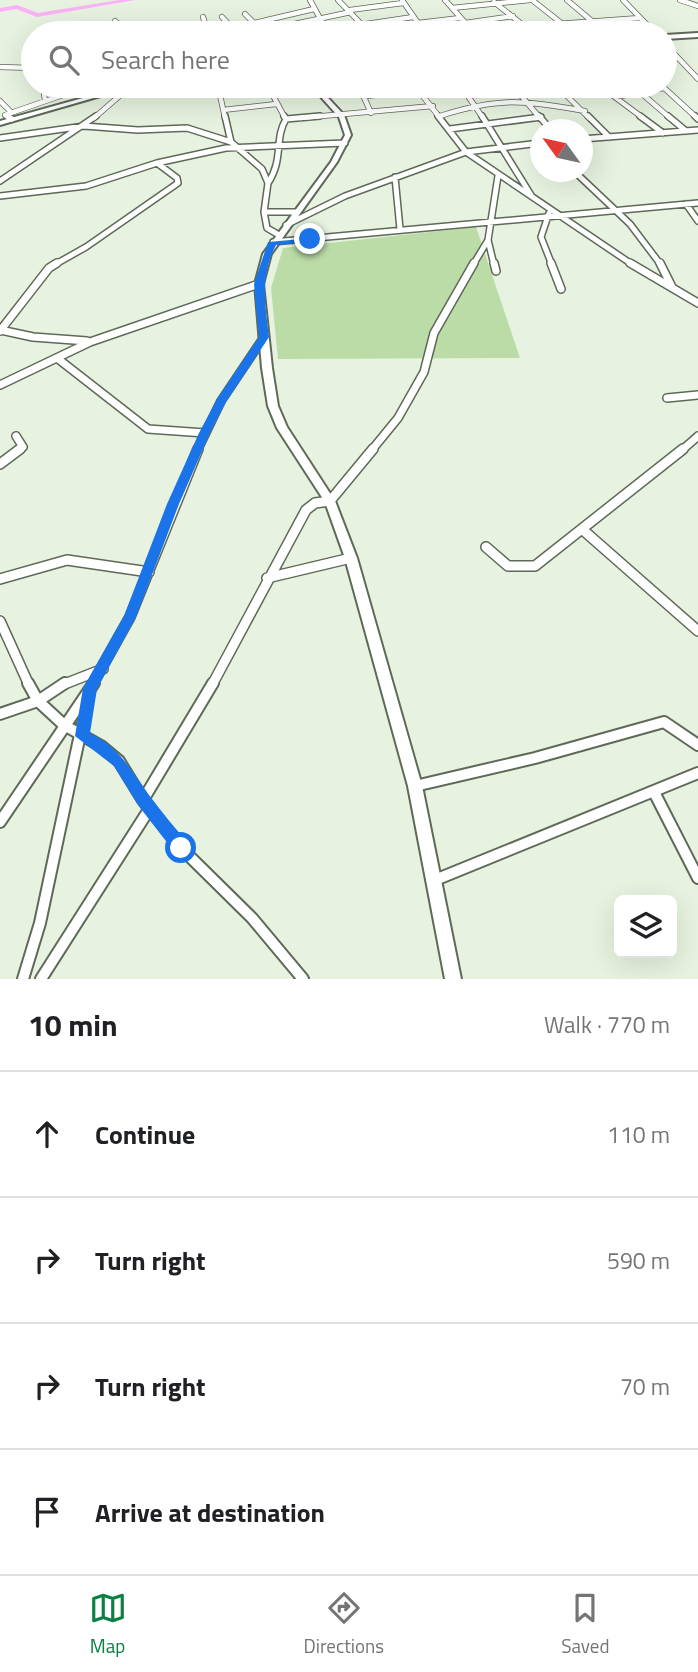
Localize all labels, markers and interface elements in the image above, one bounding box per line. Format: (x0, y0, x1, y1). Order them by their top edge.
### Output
search box (21, 21, 677, 98)
text: Search here (101, 40, 230, 79)
icon: search (45, 41, 83, 79)
north arrow (530, 119, 593, 182)
route end (294, 223, 325, 254)
route start (165, 832, 196, 863)
map controls (614, 895, 677, 958)
button: layers (614, 895, 677, 958)
text: 10 min (28, 1002, 118, 1048)
text: Walk · 770 m (544, 1007, 670, 1042)
icon: ahead (28, 1115, 66, 1153)
text: Continue (95, 1115, 195, 1154)
text: 110 m (607, 1117, 670, 1152)
icon: right (28, 1241, 66, 1279)
text: Turn right (95, 1241, 206, 1280)
text: 590 m (607, 1243, 670, 1278)
icon: right (28, 1367, 66, 1405)
text: Turn right (95, 1367, 206, 1406)
text: 70 m (620, 1369, 670, 1404)
icon: arrive (28, 1493, 66, 1531)
text: Arrive at destination (95, 1493, 325, 1532)
tab: Map (89, 1589, 127, 1660)
tab: Directions (304, 1589, 384, 1660)
tab: Saved (561, 1589, 609, 1660)

